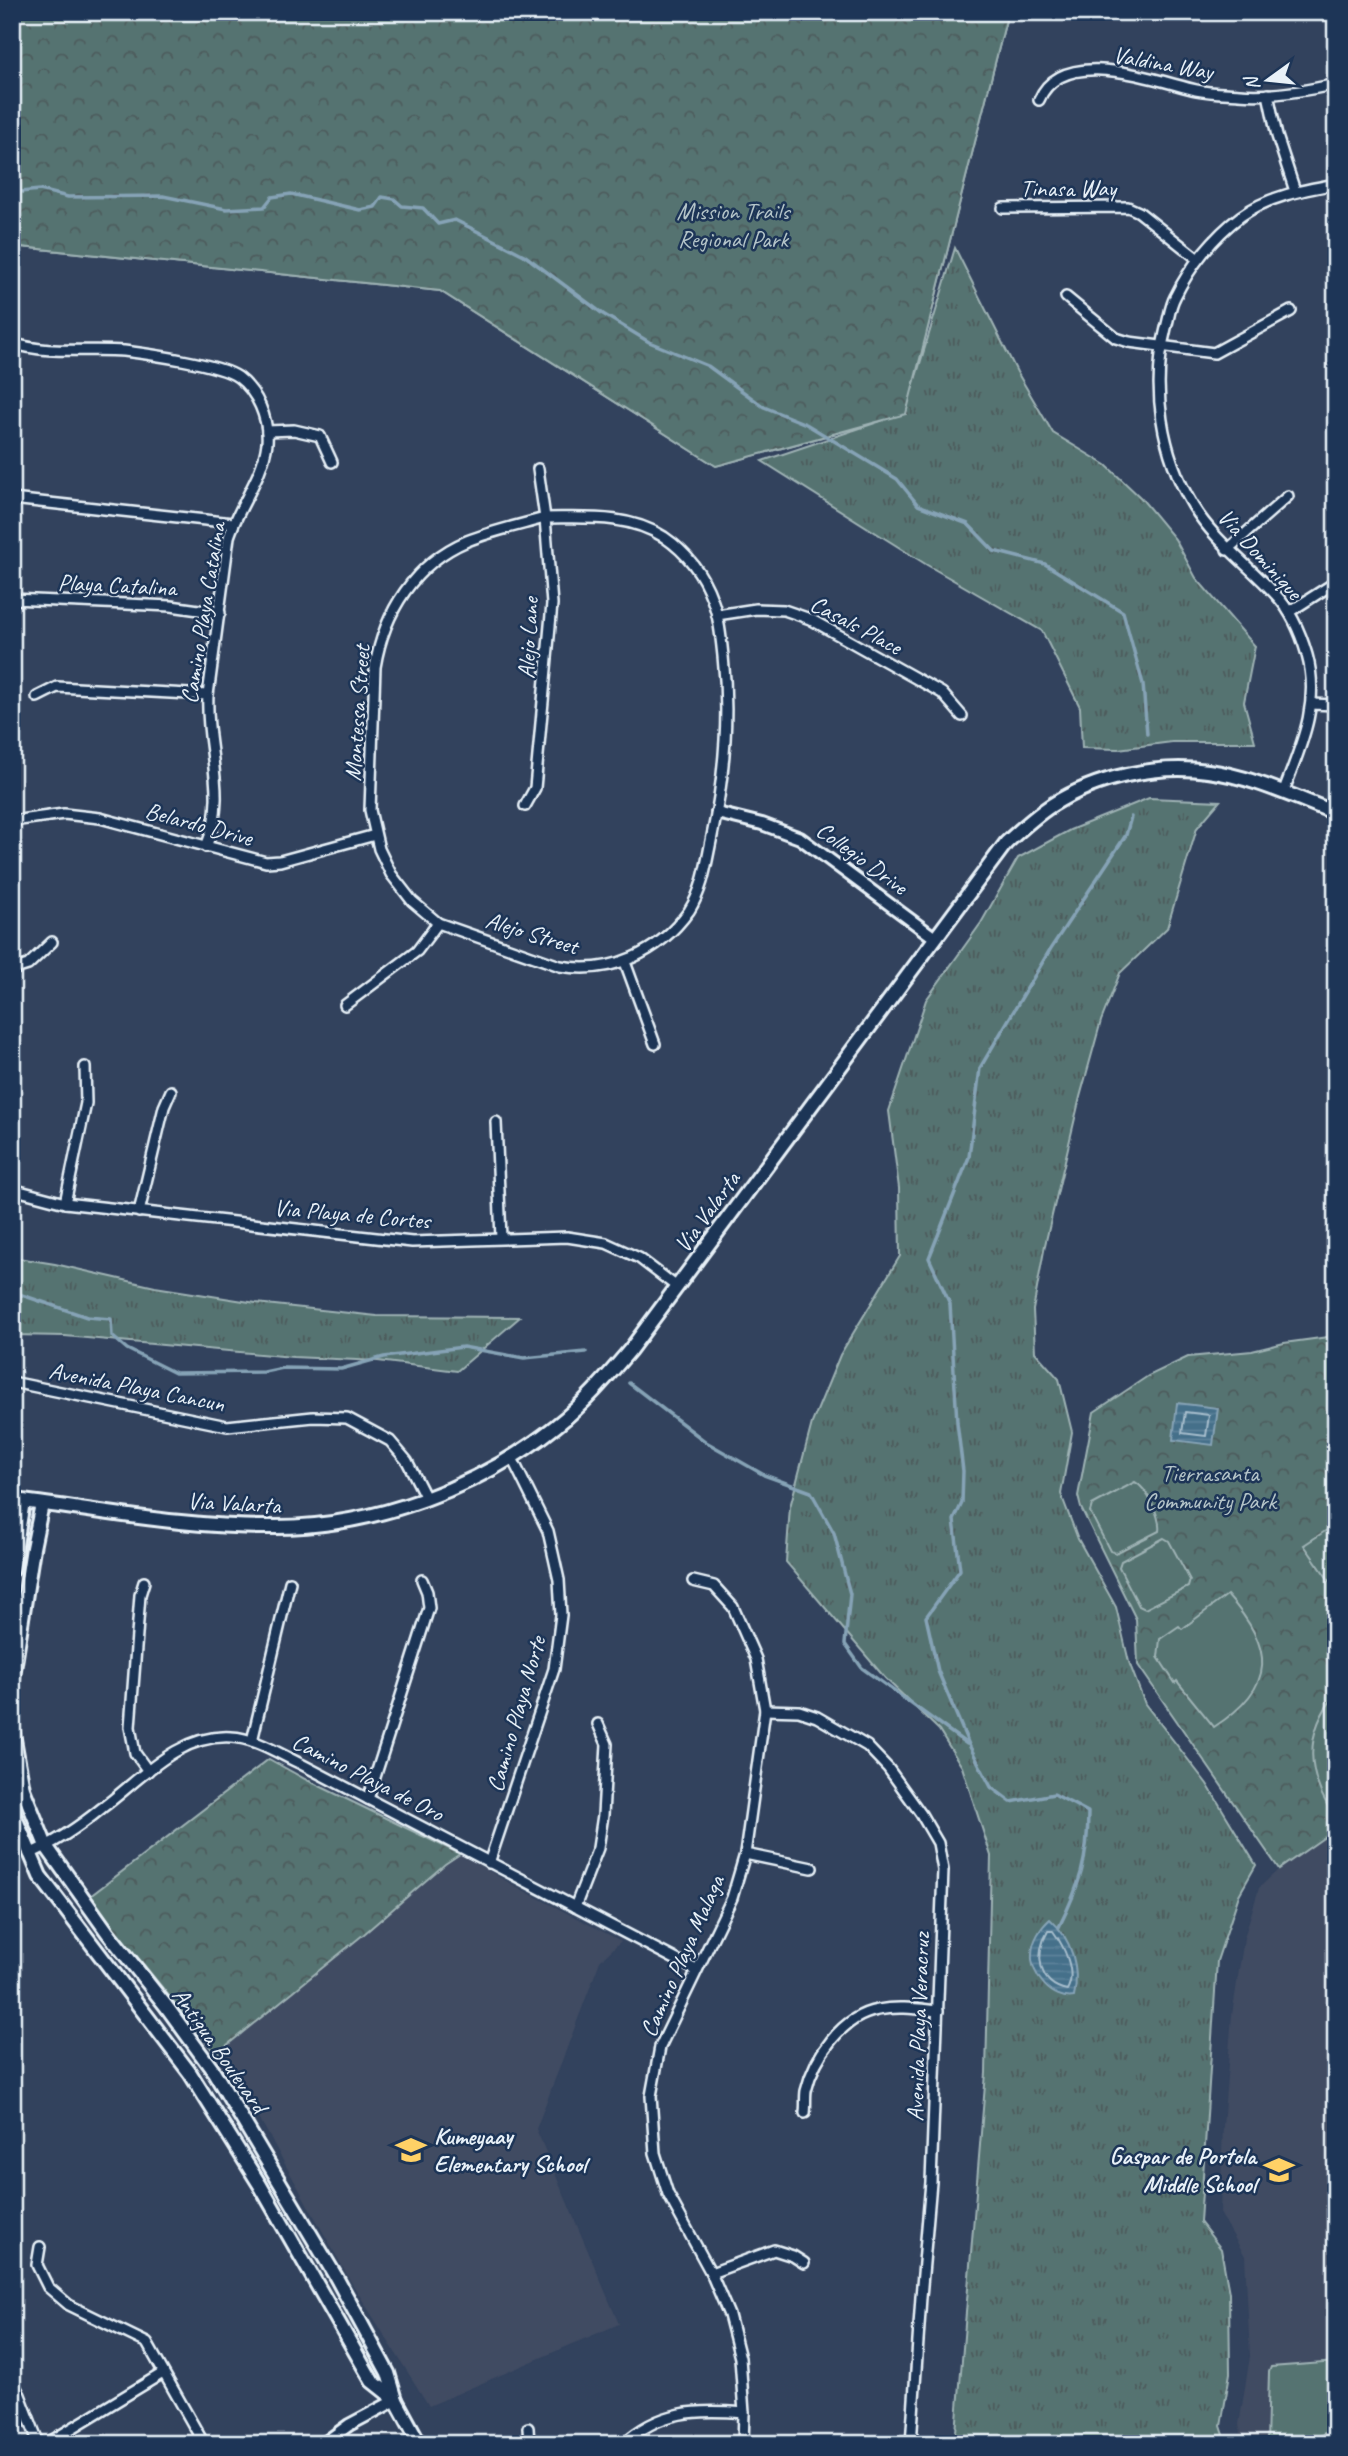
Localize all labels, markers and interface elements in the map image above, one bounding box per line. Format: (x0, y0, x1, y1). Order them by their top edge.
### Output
street label: Valdina Way (1111, 39, 1217, 87)
north arrow (1232, 46, 1302, 116)
text: N (1239, 72, 1266, 93)
street label: Tinasa Way (1020, 173, 1118, 203)
park label: Mission Trails Regional Park (677, 196, 791, 254)
street label: Via Dominique (1211, 502, 1310, 608)
street label: Camino Playa Catalina (174, 518, 232, 706)
street label: Playa Catalina (57, 567, 179, 603)
street label: Casals Place (805, 588, 909, 663)
street label: Alejo Lane (511, 594, 545, 680)
street label: Montessa Street (337, 642, 377, 782)
street label: Belardo Drive (142, 795, 258, 853)
street label: Collegio Drive (810, 815, 915, 903)
street label: Alejo Street (482, 905, 584, 962)
street label: Via Valarta (668, 1164, 747, 1258)
street label: Via Playa de Cortes (273, 1192, 433, 1236)
street label: Avenida Playa Cancun (47, 1355, 227, 1419)
park label: Tierrasanta Community Park (1144, 1458, 1278, 1516)
street label: Via Valarta (187, 1486, 283, 1520)
street label: Camino Playa Norte (480, 1631, 553, 1795)
street label: Camino Playa de Oro (287, 1726, 450, 1829)
street label: Camino Playa Malaga (633, 1869, 732, 2041)
street label: Avenida Playa Veracruz (900, 1931, 936, 2122)
street label: Antigua Boulevard (166, 1981, 276, 2121)
place label: Kumeyaay Elementary School (434, 2121, 591, 2179)
school or university icon: Kumeyaay Elementary School (394, 2133, 428, 2167)
place label: Gaspar de Portola Middle School (1109, 2141, 1261, 2199)
school or university icon: Gaspar de Portola Middle School (1262, 2153, 1296, 2187)

